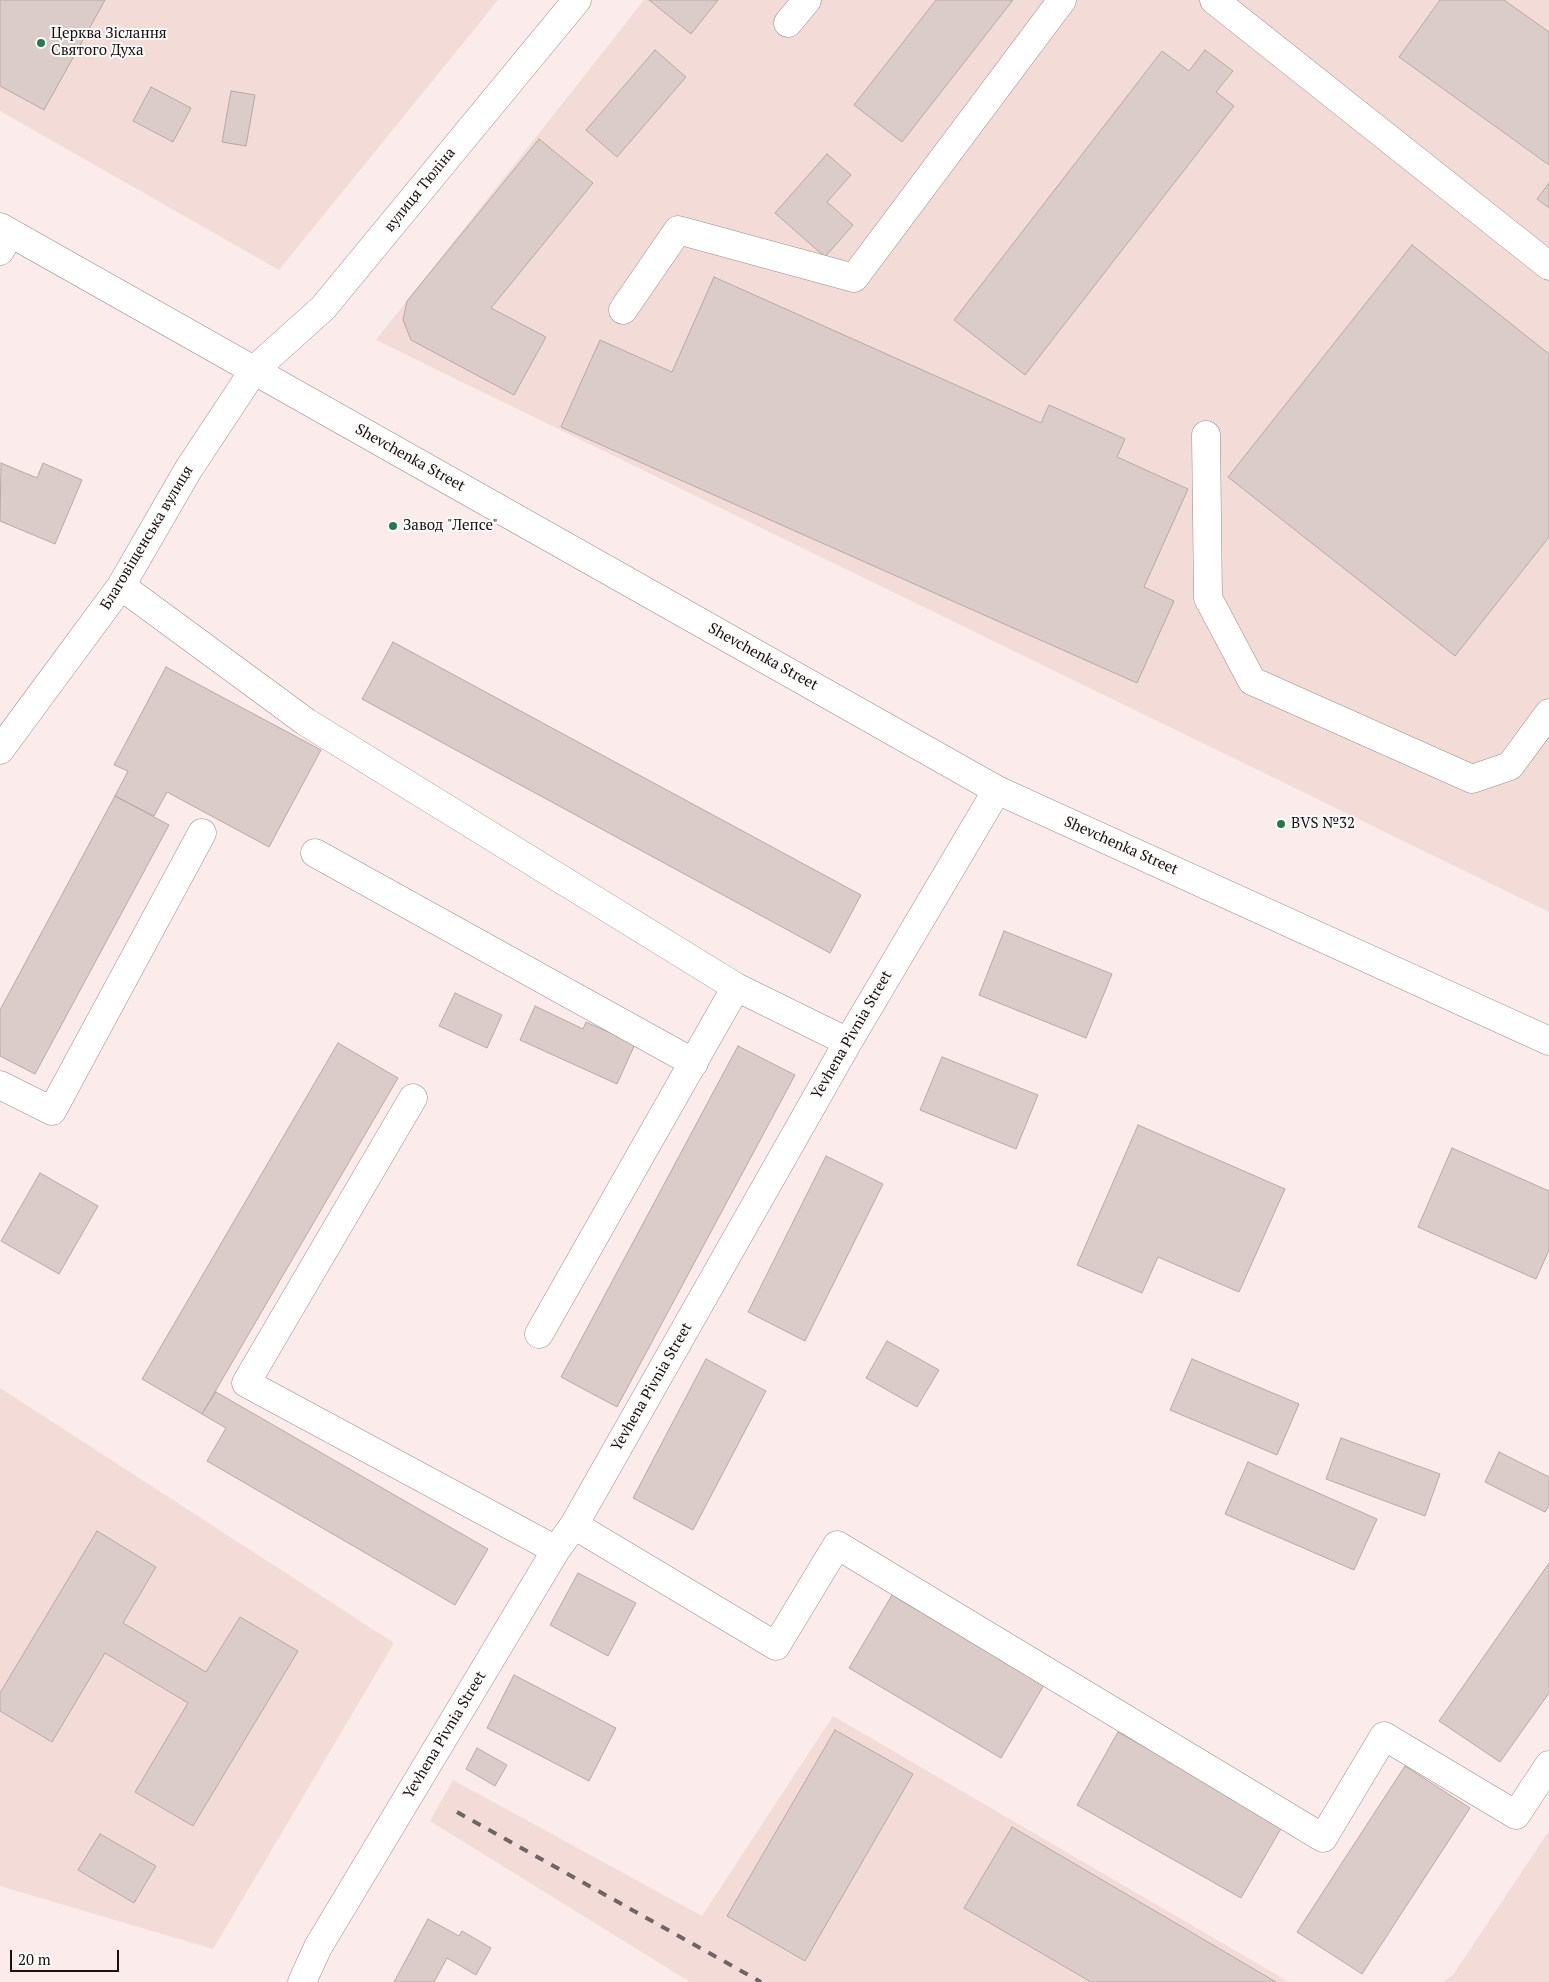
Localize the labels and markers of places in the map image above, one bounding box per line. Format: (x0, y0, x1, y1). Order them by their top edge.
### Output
place label: Церква Зіслання Святого Духа (51, 25, 167, 60)
marker: Церква Зіслання Святого Духа (35, 37, 47, 49)
place label: Завод "Лепсе" (403, 517, 498, 535)
marker: Завод "Лепсе" (387, 520, 399, 532)
place label: BVS №32 (1291, 815, 1355, 833)
marker: BVS №32 (1275, 818, 1287, 830)

